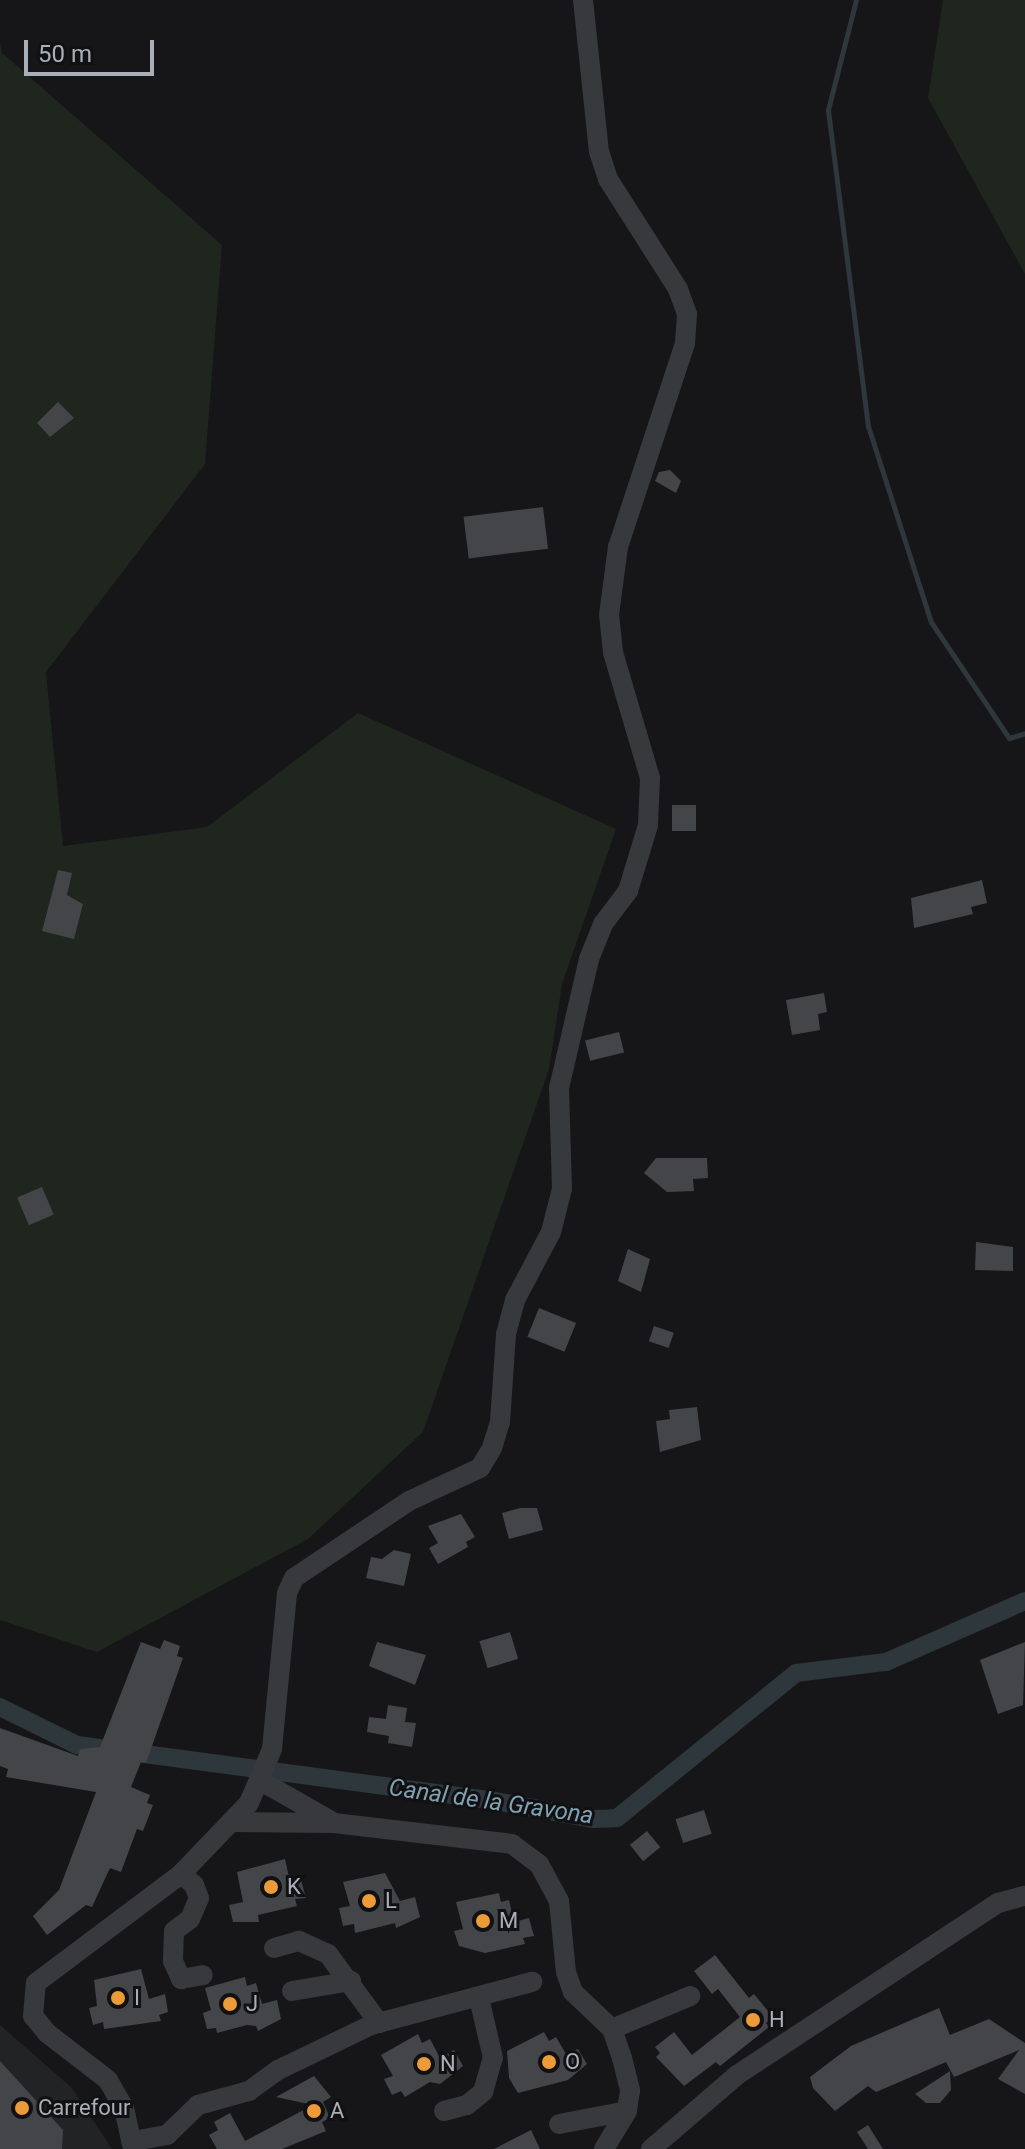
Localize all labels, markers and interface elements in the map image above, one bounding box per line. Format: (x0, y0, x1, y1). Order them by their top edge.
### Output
scale bar (28, 24, 158, 74)
text: 50 m (38, 40, 92, 68)
water label: Canal de la Gravona (387, 1773, 595, 1831)
place label: K (287, 1874, 301, 1900)
marker: K (262, 1878, 280, 1896)
place label: L (385, 1888, 397, 1914)
marker: L (360, 1892, 378, 1910)
place label: M (499, 1908, 518, 1934)
marker: M (474, 1912, 492, 1930)
place label: I (134, 1985, 140, 2011)
marker: I (109, 1989, 127, 2007)
place label: J (246, 1991, 258, 2017)
marker: J (221, 1995, 239, 2013)
place label: H (769, 2007, 785, 2033)
marker: H (744, 2011, 762, 2029)
place label: O (565, 2049, 580, 2075)
place label: N (440, 2051, 456, 2077)
marker: O (540, 2053, 558, 2071)
marker: N (415, 2055, 433, 2073)
place label: Carrefour (38, 2095, 130, 2121)
place label: A (330, 2098, 344, 2124)
marker: Carrefour (13, 2099, 31, 2117)
marker: A (305, 2102, 323, 2120)

